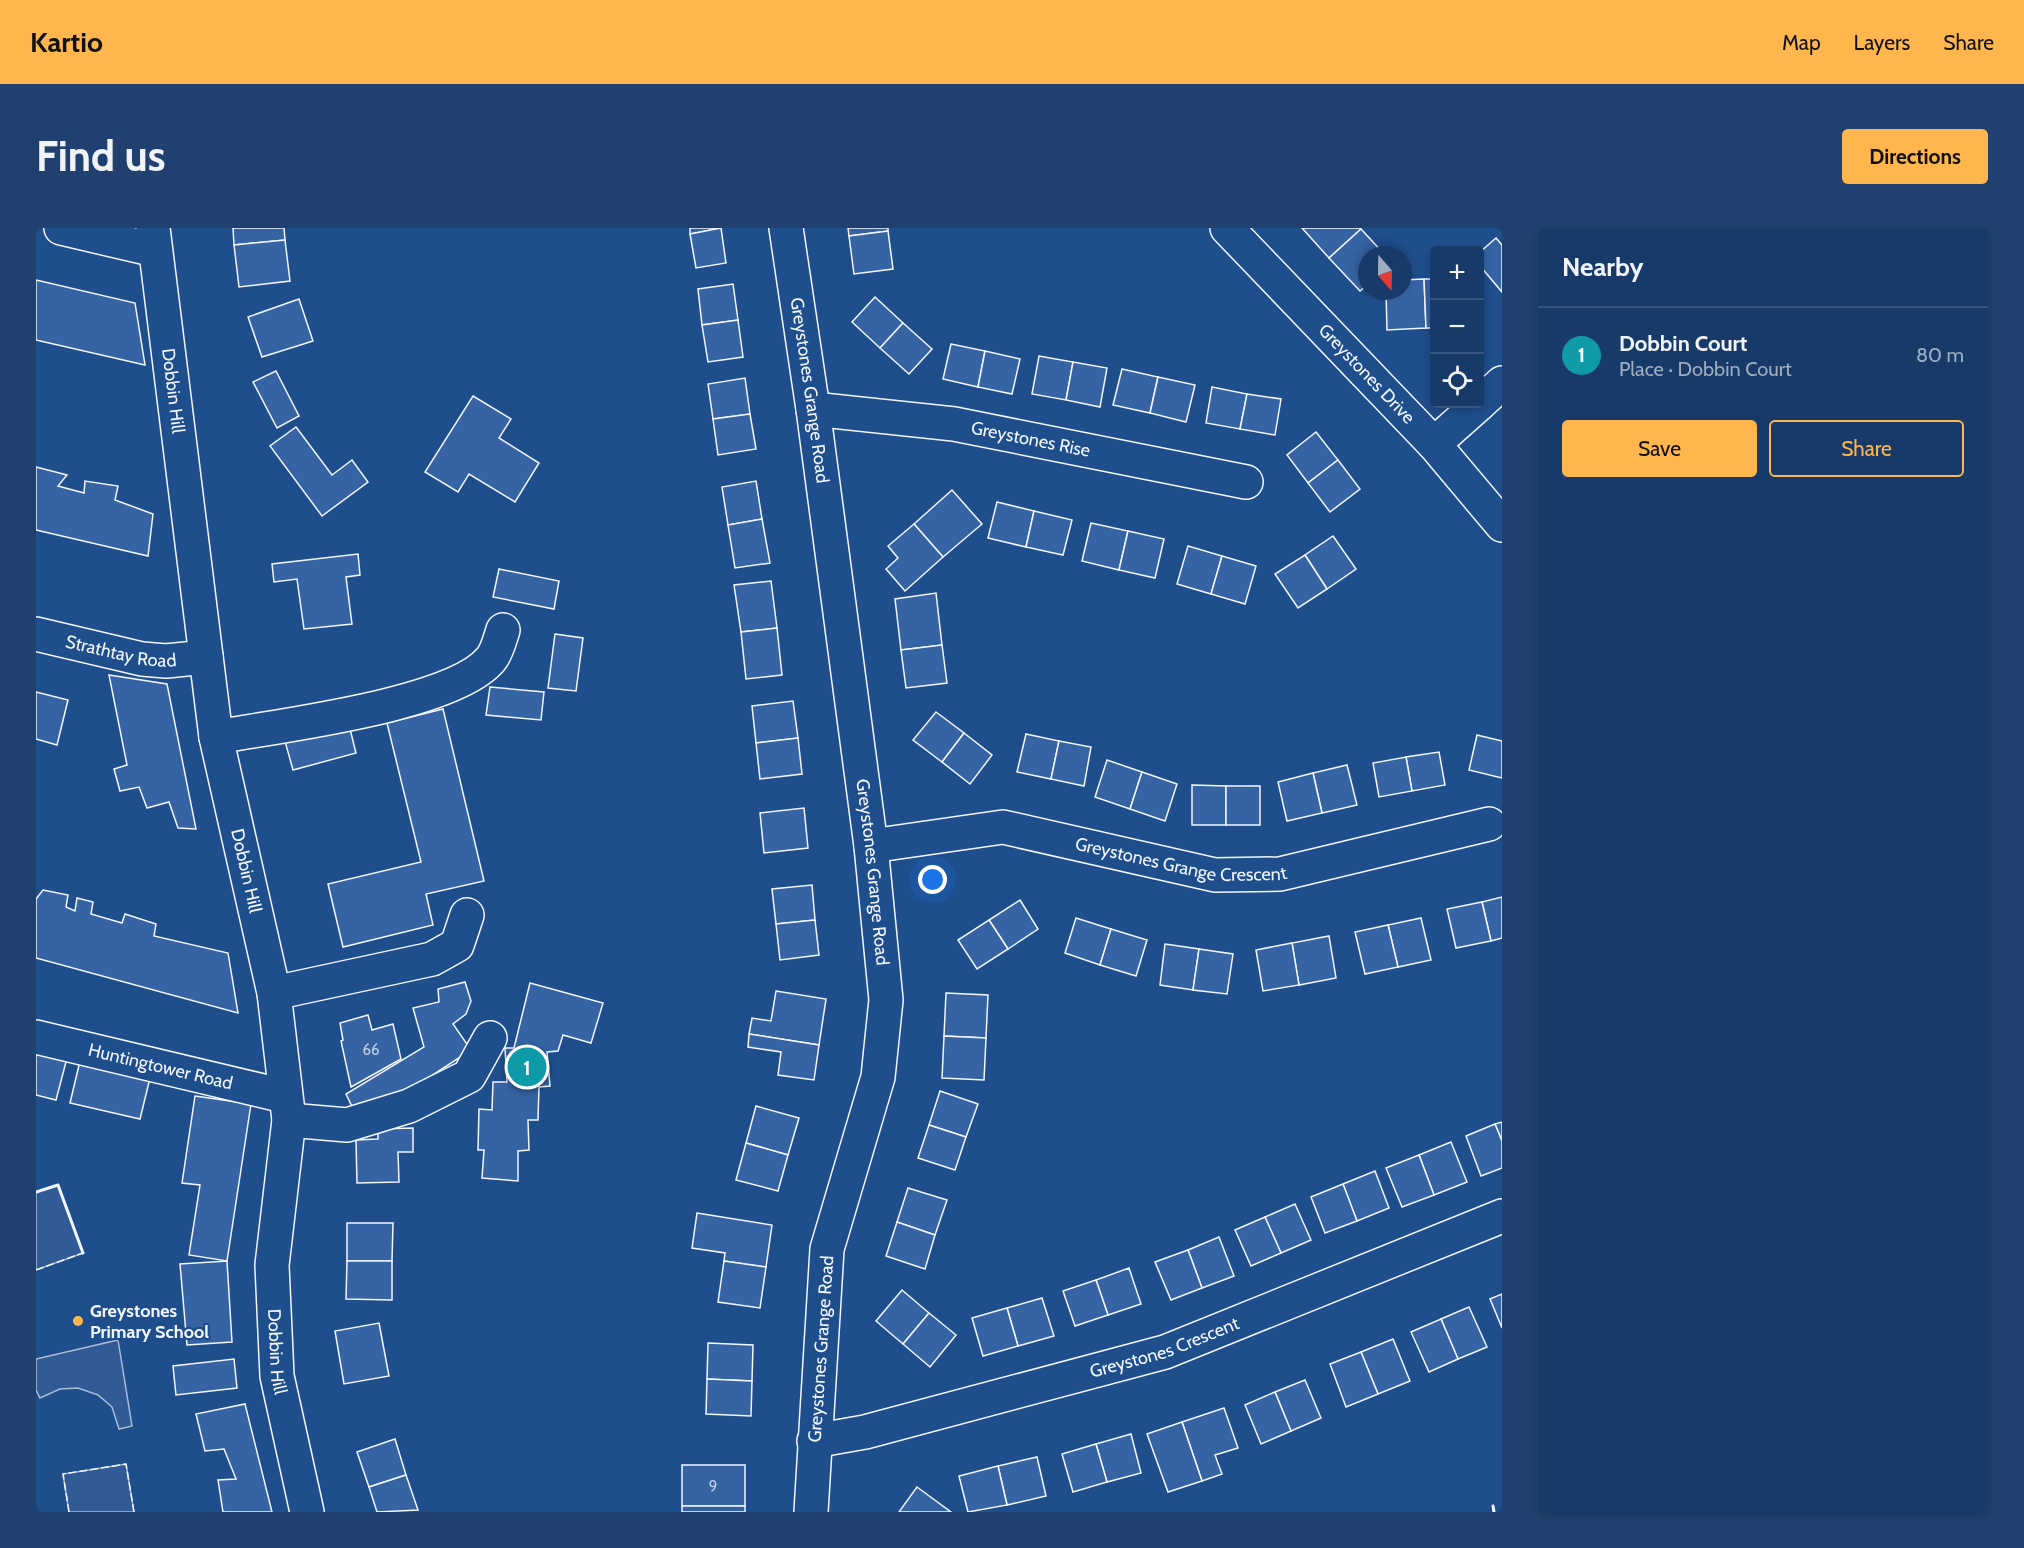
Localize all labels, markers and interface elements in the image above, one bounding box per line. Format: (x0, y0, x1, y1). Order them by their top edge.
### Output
text: Kartio (30, 25, 103, 59)
text: Map (1782, 30, 1821, 55)
text: Layers (1854, 30, 1910, 55)
text: Share (1943, 30, 1994, 55)
button: Directions (1842, 129, 1988, 184)
text: Find us (36, 130, 165, 182)
north arrow (1358, 246, 1412, 300)
map controls (1430, 246, 1484, 408)
button: + (1430, 246, 1484, 300)
text: Nearby (1562, 251, 1643, 283)
street label: Greystones Grange Road (785, 296, 834, 484)
button: − (1430, 300, 1484, 354)
street label: Greystones Drive (1314, 319, 1420, 428)
text: Dobbin Court (1619, 330, 1747, 357)
text: 1 (1578, 343, 1585, 367)
text: 80 m (1916, 343, 1964, 367)
street label: Dobbin Hill (157, 347, 189, 435)
button: locate (1430, 354, 1484, 408)
text: Place · Dobbin Court (1619, 357, 1792, 381)
street label: Greystones Rise (969, 417, 1092, 462)
button: Save (1562, 420, 1757, 477)
button: Share (1769, 420, 1964, 477)
street label: Strathtay Road (63, 630, 177, 672)
street label: Greystones Grange Road (851, 778, 894, 966)
street label: Dobbin Hill (226, 826, 267, 916)
street label: Greystones Grange Crescent (1073, 833, 1289, 886)
your location (918, 865, 947, 894)
street label: Huntingtower Road (86, 1039, 235, 1094)
house number: 66 (362, 1041, 380, 1059)
pin: 1 (508, 1044, 546, 1090)
street label: Greystones Grange Road (803, 1255, 839, 1443)
place label: Greystones Primary School (90, 1300, 209, 1343)
street label: Dobbin Hill (263, 1308, 292, 1397)
street label: Greystones Crescent (1087, 1312, 1242, 1383)
marker: Greystones Primary School (71, 1314, 85, 1328)
house number: 9 (709, 1477, 717, 1495)

